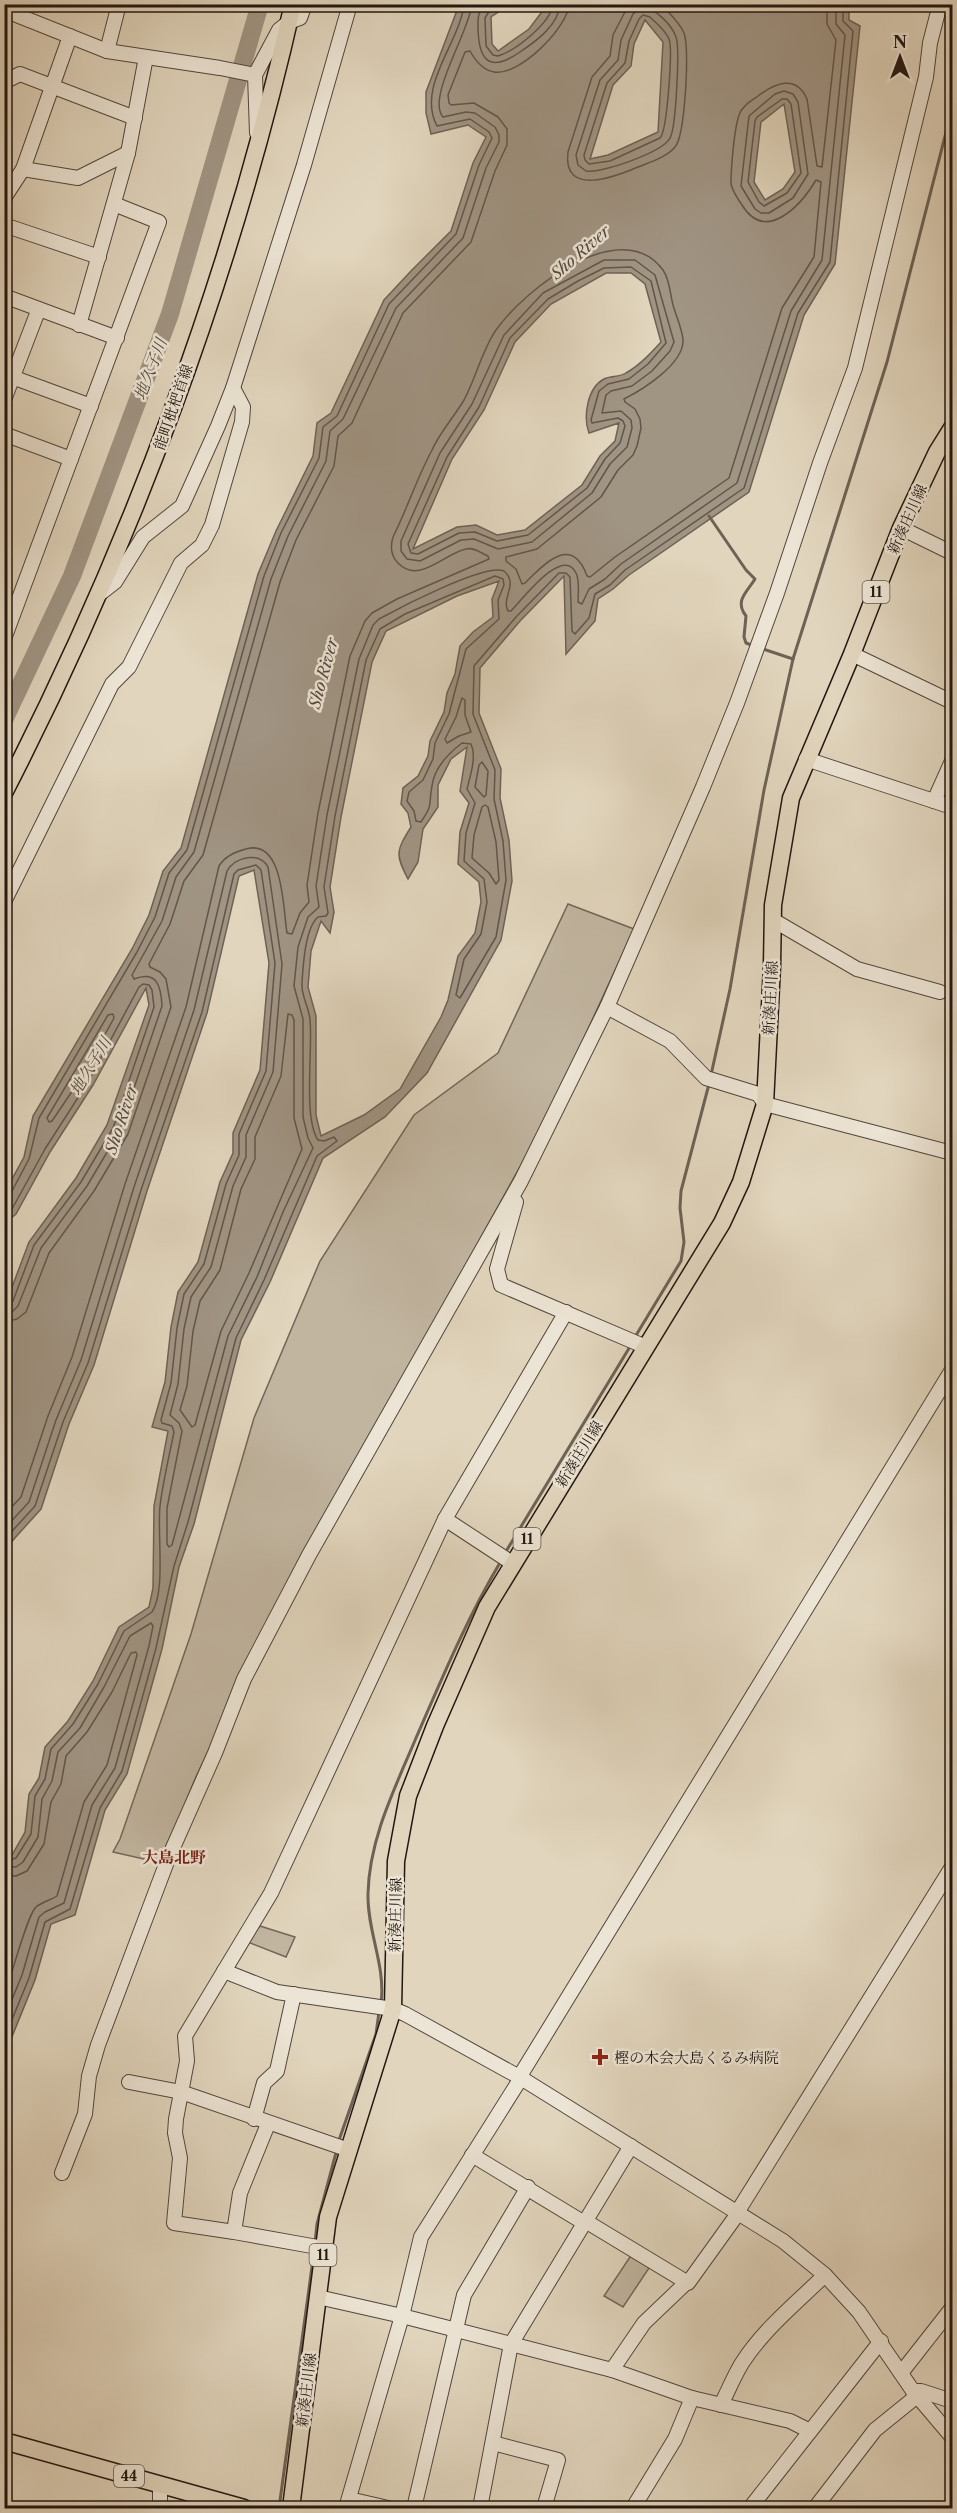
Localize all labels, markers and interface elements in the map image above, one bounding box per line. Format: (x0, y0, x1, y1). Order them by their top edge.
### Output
north arrow (870, 27, 930, 87)
text: N (893, 32, 907, 52)
water label: Sho River (545, 220, 615, 284)
water label: 地久子川 (129, 334, 172, 402)
street label: 能町枇杷首線 (149, 361, 197, 453)
street label: 新湊庄川線 (883, 481, 931, 557)
road number: 11 (862, 581, 890, 603)
water label: Sho River (304, 634, 342, 711)
street label: 新湊庄川線 (759, 960, 781, 1036)
water label: 地久子川 (65, 1032, 116, 1099)
water label: Sho River (100, 1080, 142, 1157)
street label: 新湊庄川線 (551, 1417, 607, 1491)
road number: 11 (514, 1528, 540, 1550)
district label: 大島北野 (142, 1847, 206, 1867)
street label: 新湊庄川線 (385, 1877, 405, 1953)
marker: 樫の木会大島くるみ病院 (591, 2048, 609, 2066)
place label: 樫の木会大島くるみ病院 (614, 2048, 779, 2067)
road number: 11 (310, 2244, 336, 2266)
street label: 新湊庄川線 (292, 2352, 320, 2428)
road number: 44 (114, 2465, 144, 2487)

